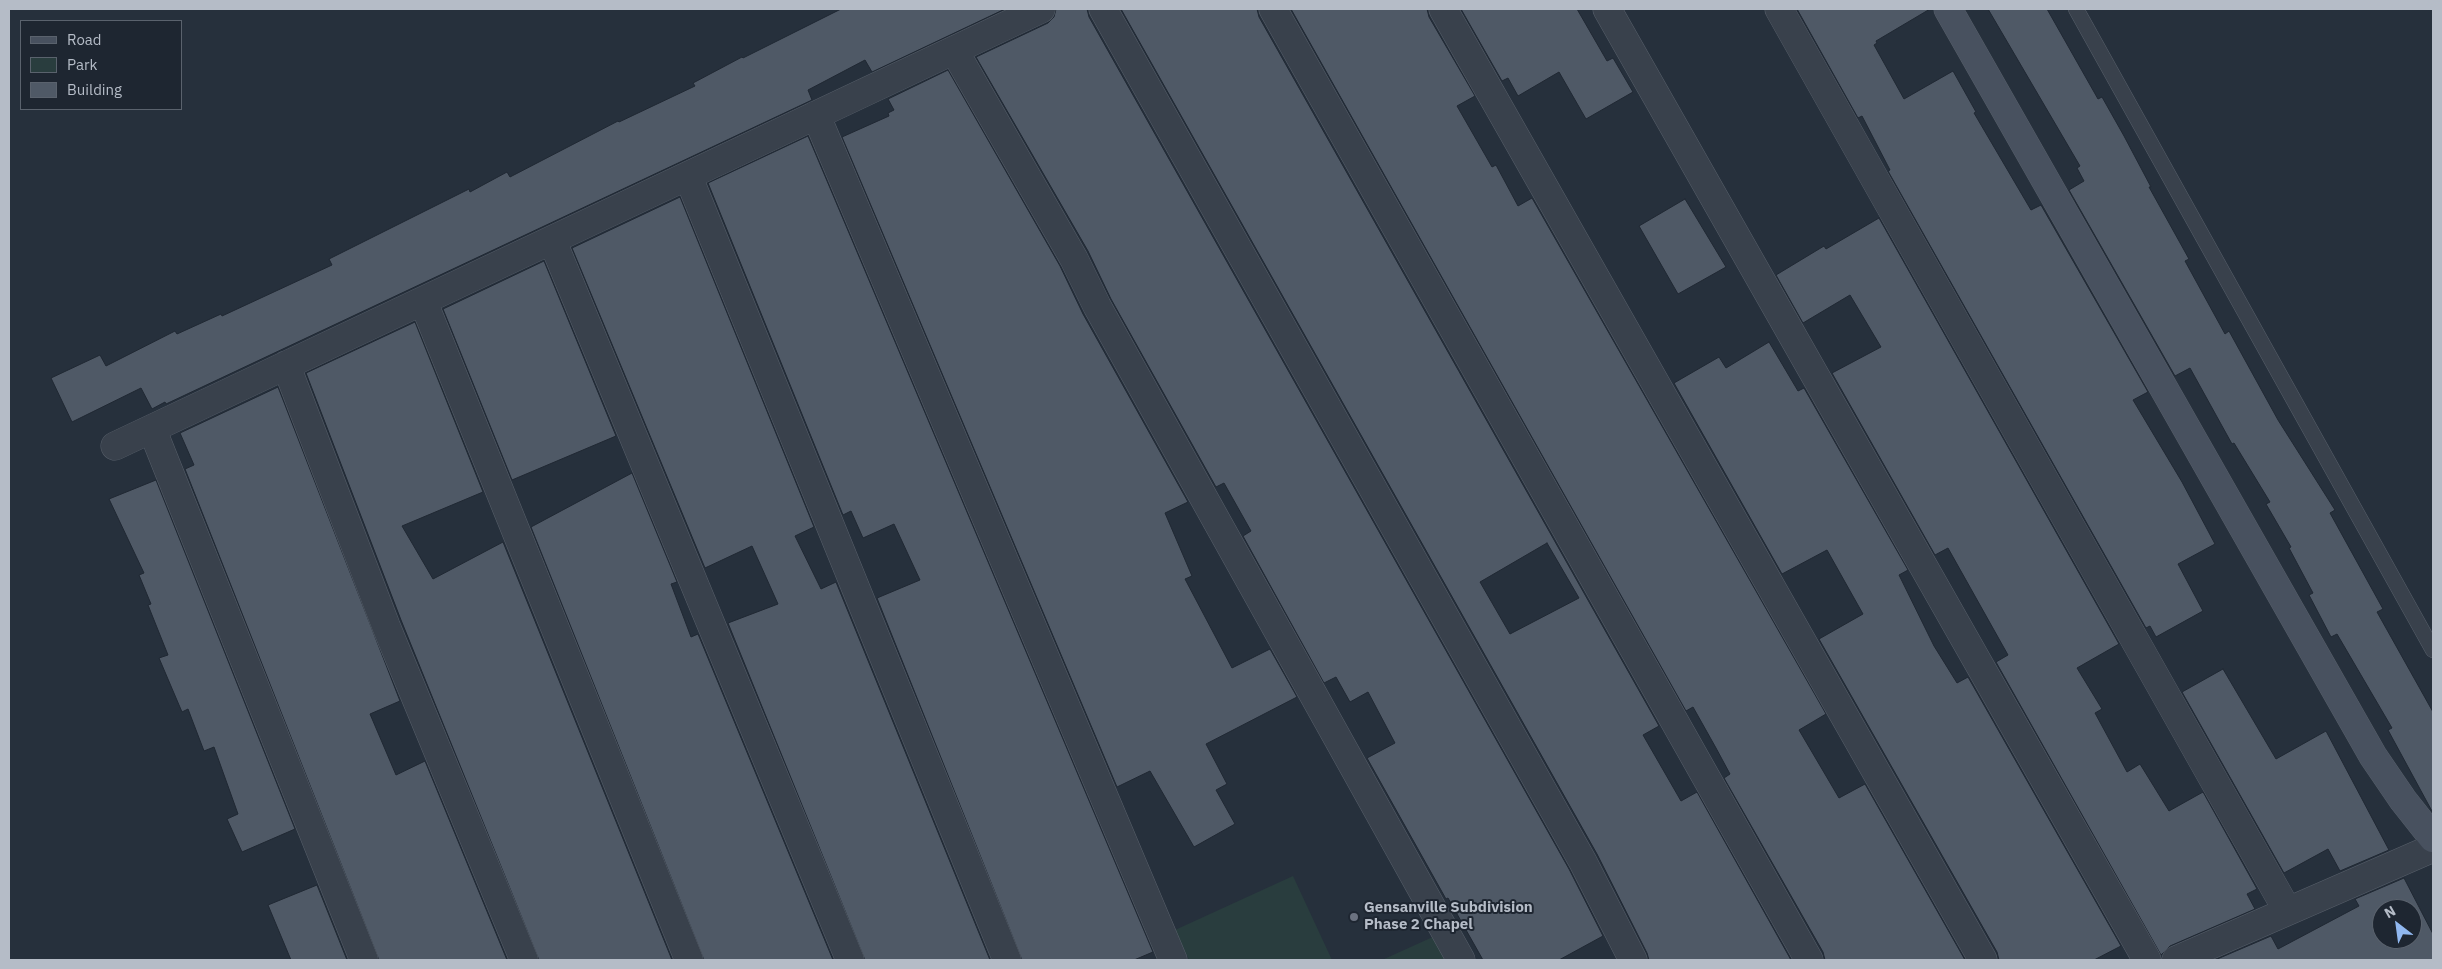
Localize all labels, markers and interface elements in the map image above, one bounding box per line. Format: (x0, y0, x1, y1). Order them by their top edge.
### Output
legend (20, 20, 182, 110)
text: Road (67, 30, 102, 49)
text: Park (67, 55, 97, 74)
text: Building (67, 80, 122, 99)
place label: Gensanville Subdivision Phase 2 Chapel (1364, 899, 1533, 934)
north arrow (2372, 899, 2422, 949)
text: N (2381, 902, 2399, 922)
marker: Gensanville Subdivision Phase 2 Chapel (1348, 911, 1360, 923)

